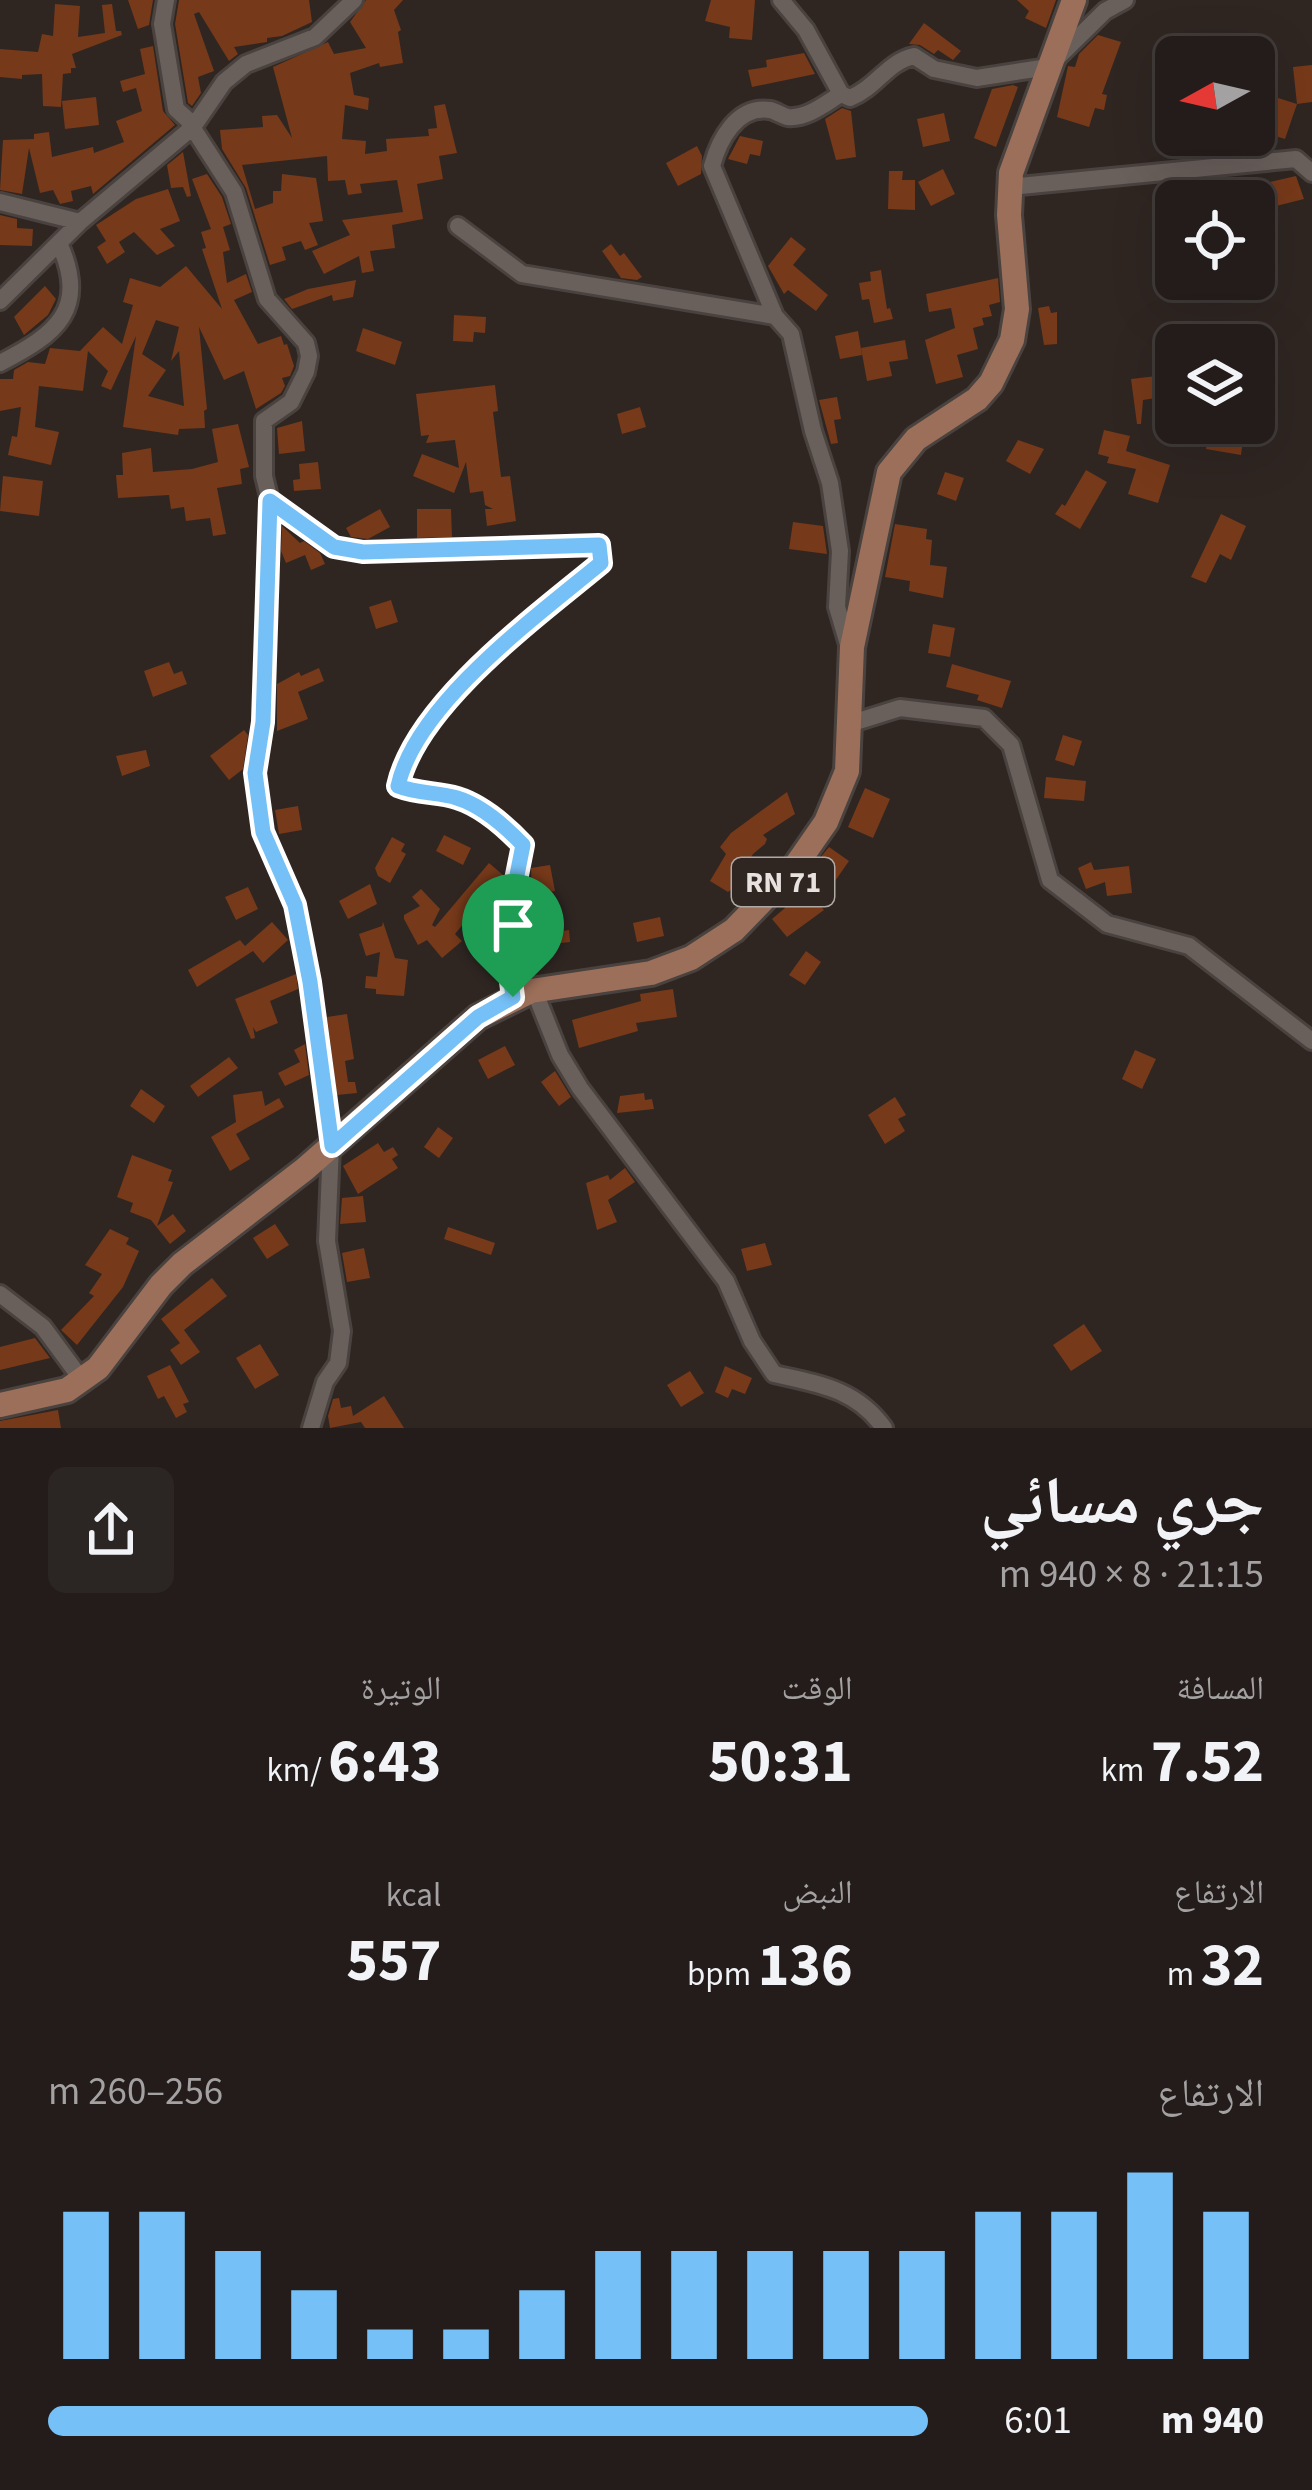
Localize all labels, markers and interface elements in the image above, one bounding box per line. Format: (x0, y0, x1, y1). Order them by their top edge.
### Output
north arrow (1155, 36, 1275, 156)
map controls (1155, 36, 1275, 444)
button: locate (1155, 180, 1275, 300)
button: layers (1155, 324, 1275, 444)
road number: RN 71 (732, 858, 834, 906)
pin (462, 874, 564, 997)
icon: arrive (480, 892, 546, 958)
text: جري مسائي (980, 1455, 1264, 1549)
button: share (48, 1467, 174, 1593)
text: 21:15 · 8 × 940 m (999, 1547, 1264, 1603)
text: الوتيرة (361, 1665, 441, 1712)
text: الوقت (782, 1665, 853, 1712)
text: المسافة (1177, 1665, 1264, 1712)
text: 6:43 (328, 1720, 441, 1805)
text: 50:31 (708, 1720, 853, 1805)
text: 7.52 (1151, 1720, 1264, 1805)
text: /km (266, 1747, 328, 1794)
text: km (1101, 1747, 1151, 1794)
text: النبض (782, 1869, 853, 1916)
text: الارتفاع (1174, 1869, 1264, 1916)
text: kcal (386, 1872, 441, 1919)
text: 557 (346, 1919, 441, 2004)
text: 136 (758, 1924, 853, 2009)
text: 32 (1201, 1924, 1264, 2009)
text: bpm (687, 1951, 758, 1998)
text: m (1167, 1951, 1201, 1998)
text: 256–260 m (48, 2064, 223, 2120)
text: الارتفاع (1158, 2066, 1264, 2122)
text: 6:01 (1004, 2393, 1072, 2449)
text: 940 m (1161, 2393, 1264, 2449)

